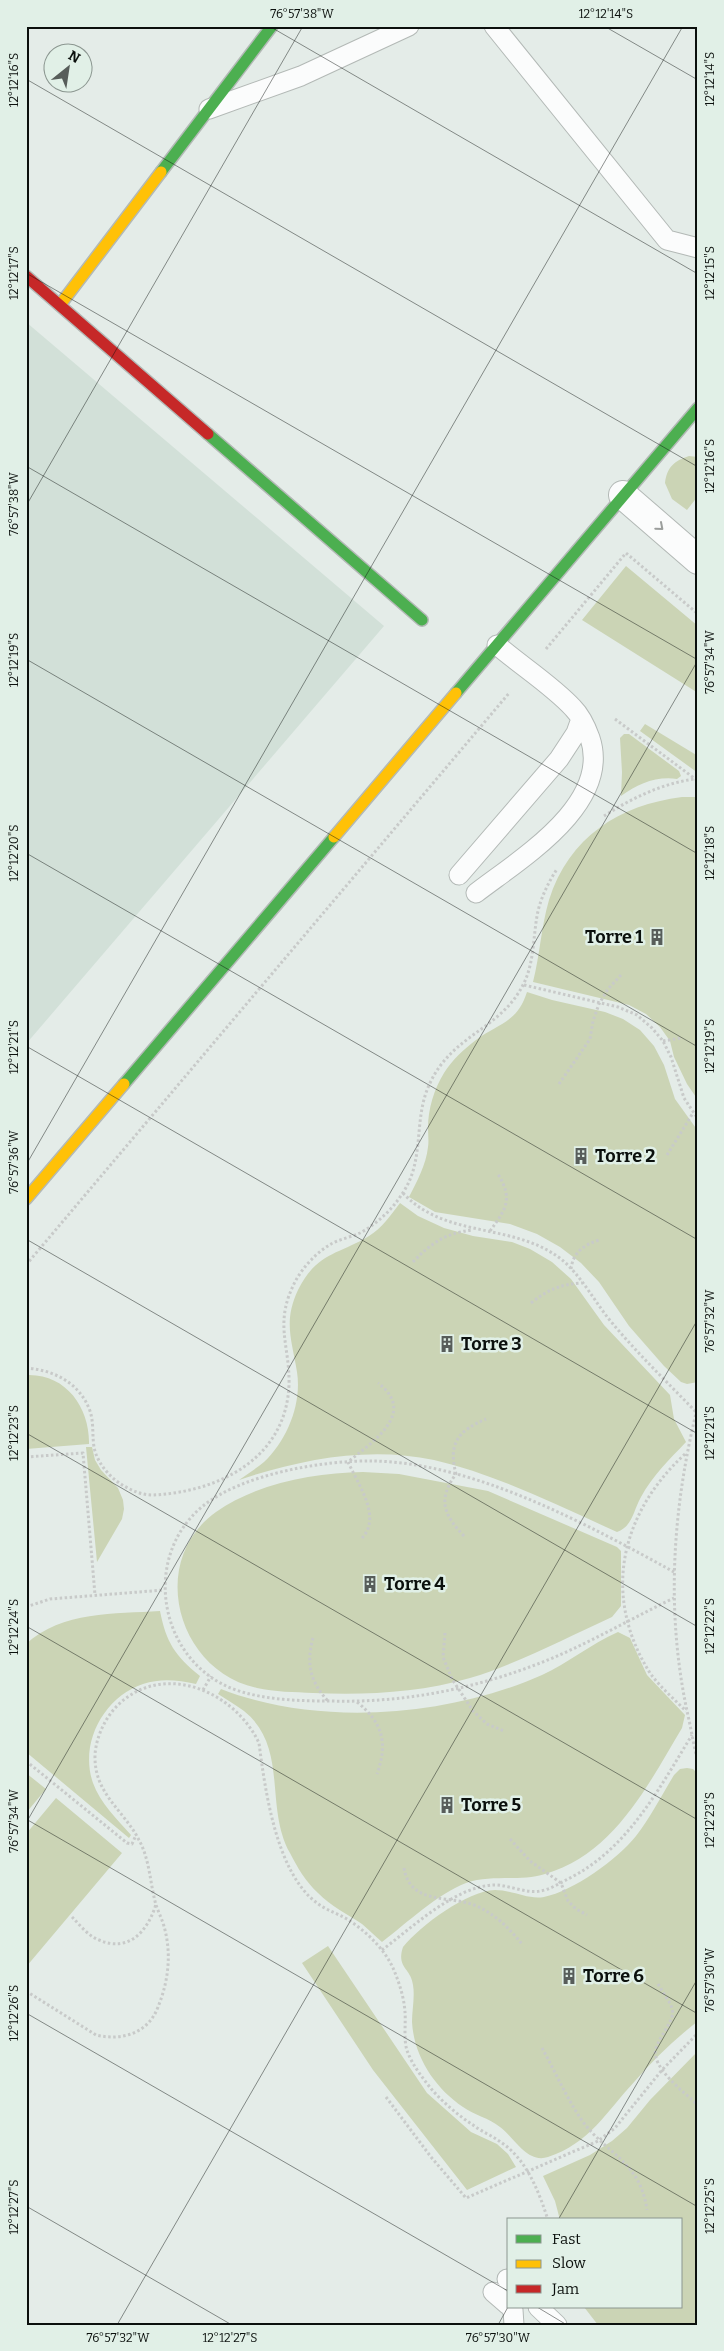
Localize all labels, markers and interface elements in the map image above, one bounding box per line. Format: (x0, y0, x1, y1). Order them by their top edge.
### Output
text: 76°57'38"W (270, 7, 334, 21)
text: 12°12'14"S (579, 7, 633, 21)
north arrow (42, 42, 92, 92)
text: N (65, 47, 83, 67)
text: 12°12'14"S (703, 52, 717, 106)
text: 12°12'16"S (7, 53, 21, 107)
text: 12°12'17"S (7, 246, 21, 300)
text: 12°12'15"S (703, 246, 717, 300)
text: 12°12'16"S (703, 439, 717, 493)
text: 76°57'38"W (7, 472, 21, 536)
one-way arrow (655, 522, 664, 531)
text: 76°57'34"W (703, 629, 717, 694)
text: 12°12'19"S (7, 633, 21, 687)
text: 12°12'20"S (7, 825, 21, 881)
text: 12°12'18"S (703, 826, 717, 880)
place label: Torre 1 (585, 926, 643, 948)
building icon: Torre 1 (647, 927, 667, 947)
text: 12°12'19"S (703, 1019, 717, 1073)
text: 12°12'21"S (7, 1020, 21, 1074)
text: 76°57'36"W (7, 1129, 21, 1194)
place label: Torre 2 (595, 1145, 655, 1167)
building icon: Torre 2 (571, 1146, 591, 1166)
text: 76°57'32"W (703, 1289, 717, 1353)
place label: Torre 3 (461, 1333, 522, 1355)
building icon: Torre 3 (437, 1334, 457, 1354)
text: 12°12'23"S (7, 1405, 21, 1461)
text: 12°12'21"S (703, 1406, 717, 1460)
place label: Torre 4 (384, 1573, 445, 1595)
building icon: Torre 4 (360, 1574, 380, 1594)
text: 12°12'22"S (703, 1598, 717, 1654)
text: 12°12'24"S (7, 1599, 21, 1655)
text: 76°57'34"W (7, 1788, 21, 1853)
text: 12°12'23"S (703, 1792, 717, 1848)
place label: Torre 5 (461, 1794, 521, 1816)
building icon: Torre 5 (437, 1795, 457, 1815)
text: 76°57'30"W (703, 1947, 717, 2012)
place label: Torre 6 (583, 1965, 644, 1987)
building icon: Torre 6 (559, 1966, 579, 1986)
text: 12°12'26"S (7, 1985, 21, 2041)
text: 12°12'25"S (703, 2178, 717, 2234)
text: 12°12'27"S (7, 2179, 21, 2235)
legend (507, 2218, 682, 2308)
text: Fast (552, 2230, 581, 2248)
text: Slow (552, 2254, 587, 2272)
text: Jam (551, 2280, 580, 2298)
text: 76°57'32"W (86, 2331, 150, 2345)
text: 12°12'27"S (202, 2331, 258, 2345)
text: 76°57'30"W (466, 2331, 531, 2345)

